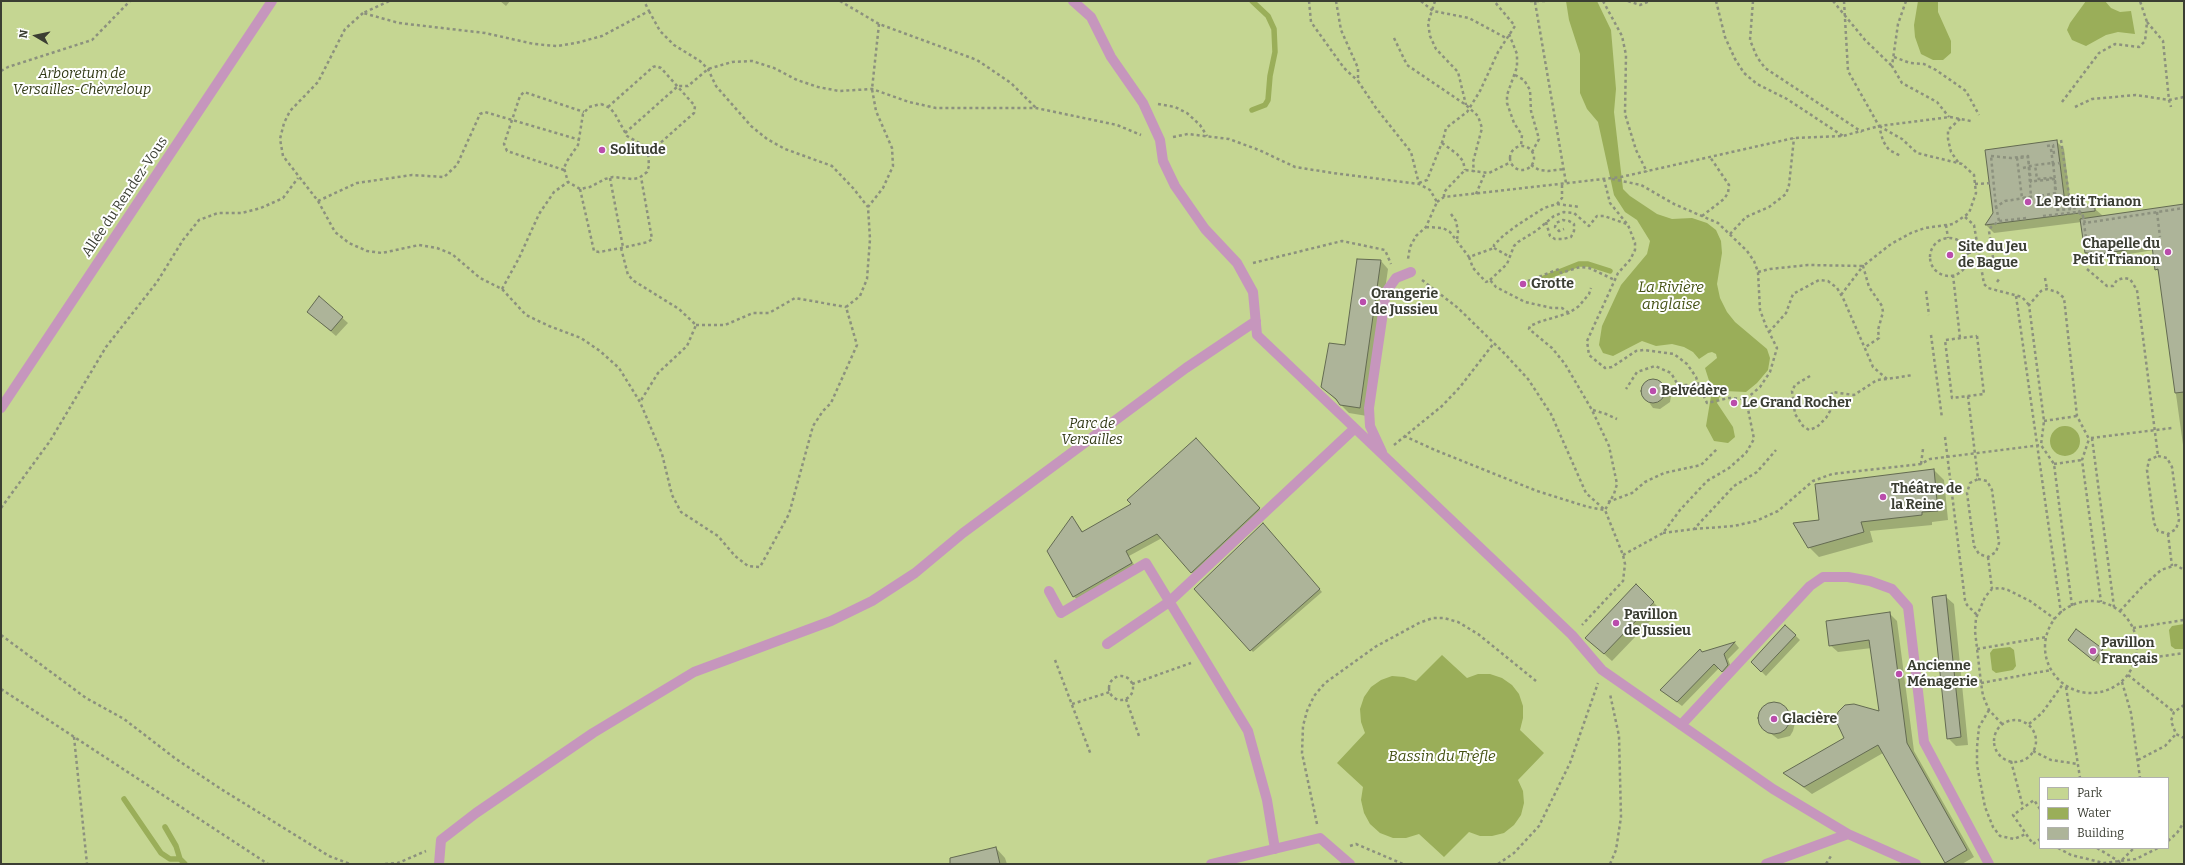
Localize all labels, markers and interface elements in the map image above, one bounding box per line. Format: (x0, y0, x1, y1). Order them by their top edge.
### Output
north arrow (16, 16, 56, 56)
text: N (17, 29, 31, 39)
park label: Arboretum de Versailles-Chèvreloup (13, 66, 151, 98)
street label: Allée du Rendez-Vous (78, 134, 172, 260)
place label: Solitude (610, 142, 666, 158)
marker: Solitude (597, 145, 607, 155)
place label: Le Petit Trianon (2036, 194, 2141, 210)
marker: Le Petit Trianon (2023, 197, 2033, 207)
place label: Chapelle du Petit Trianon (2073, 236, 2160, 268)
place label: Site du Jeu de Bague (1958, 239, 2027, 272)
marker: Chapelle du Petit Trianon (2163, 247, 2173, 257)
marker: Site du Jeu de Bague (1945, 250, 1955, 260)
place label: Grotte (1531, 276, 1574, 292)
marker: Grotte (1518, 279, 1528, 289)
water label: La Rivière anglaise (1638, 279, 1704, 314)
place label: Orangerie de Jussieu (1371, 286, 1438, 318)
marker: Orangerie de Jussieu (1358, 297, 1368, 307)
place label: Belvédère (1661, 383, 1727, 399)
marker: Belvédère (1648, 386, 1658, 396)
place label: Le Grand Rocher (1742, 395, 1851, 411)
marker: Le Grand Rocher (1729, 398, 1739, 408)
park label: Parc de Versailles (1061, 416, 1123, 448)
place label: Théâtre de la Reine (1891, 481, 1962, 514)
marker: Théâtre de la Reine (1878, 492, 1888, 502)
place label: Pavillon de Jussieu (1624, 607, 1691, 640)
marker: Pavillon de Jussieu (1611, 618, 1621, 628)
place label: Pavillon Français (2101, 635, 2158, 668)
marker: Pavillon Français (2088, 646, 2098, 656)
place label: Ancienne Ménagerie (1907, 658, 1978, 690)
marker: Ancienne Ménagerie (1894, 669, 1904, 679)
place label: Glacière (1782, 711, 1837, 727)
marker: Glacière (1769, 714, 1779, 724)
water label: Bassin du Trèfle (1388, 748, 1496, 766)
legend (2039, 777, 2169, 849)
text: Park (2077, 786, 2102, 800)
text: Water (2077, 806, 2111, 820)
text: Building (2077, 826, 2124, 840)

